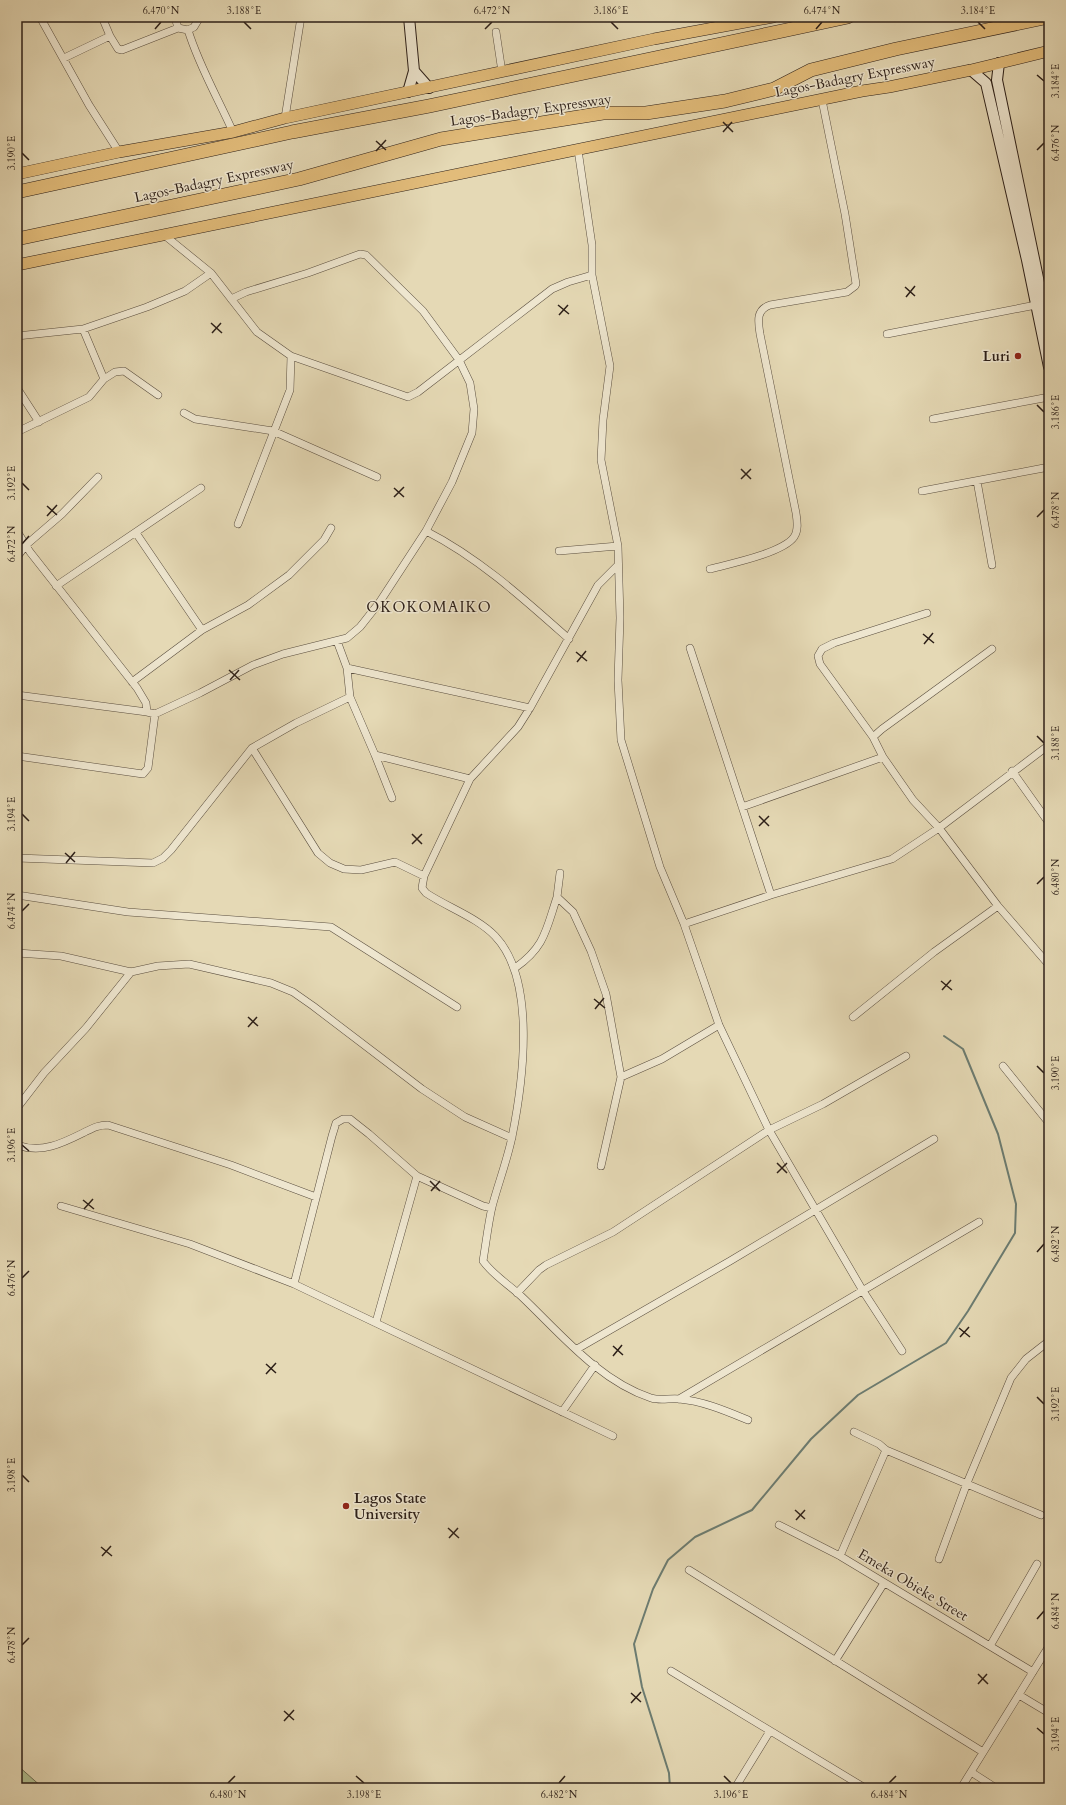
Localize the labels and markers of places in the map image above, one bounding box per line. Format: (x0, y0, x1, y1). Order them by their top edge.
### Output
place label: Luri (983, 347, 1011, 366)
marker: Luri (1013, 351, 1023, 361)
place label: Lagos State University (354, 1489, 427, 1524)
marker: Lagos State University (341, 1501, 351, 1511)

